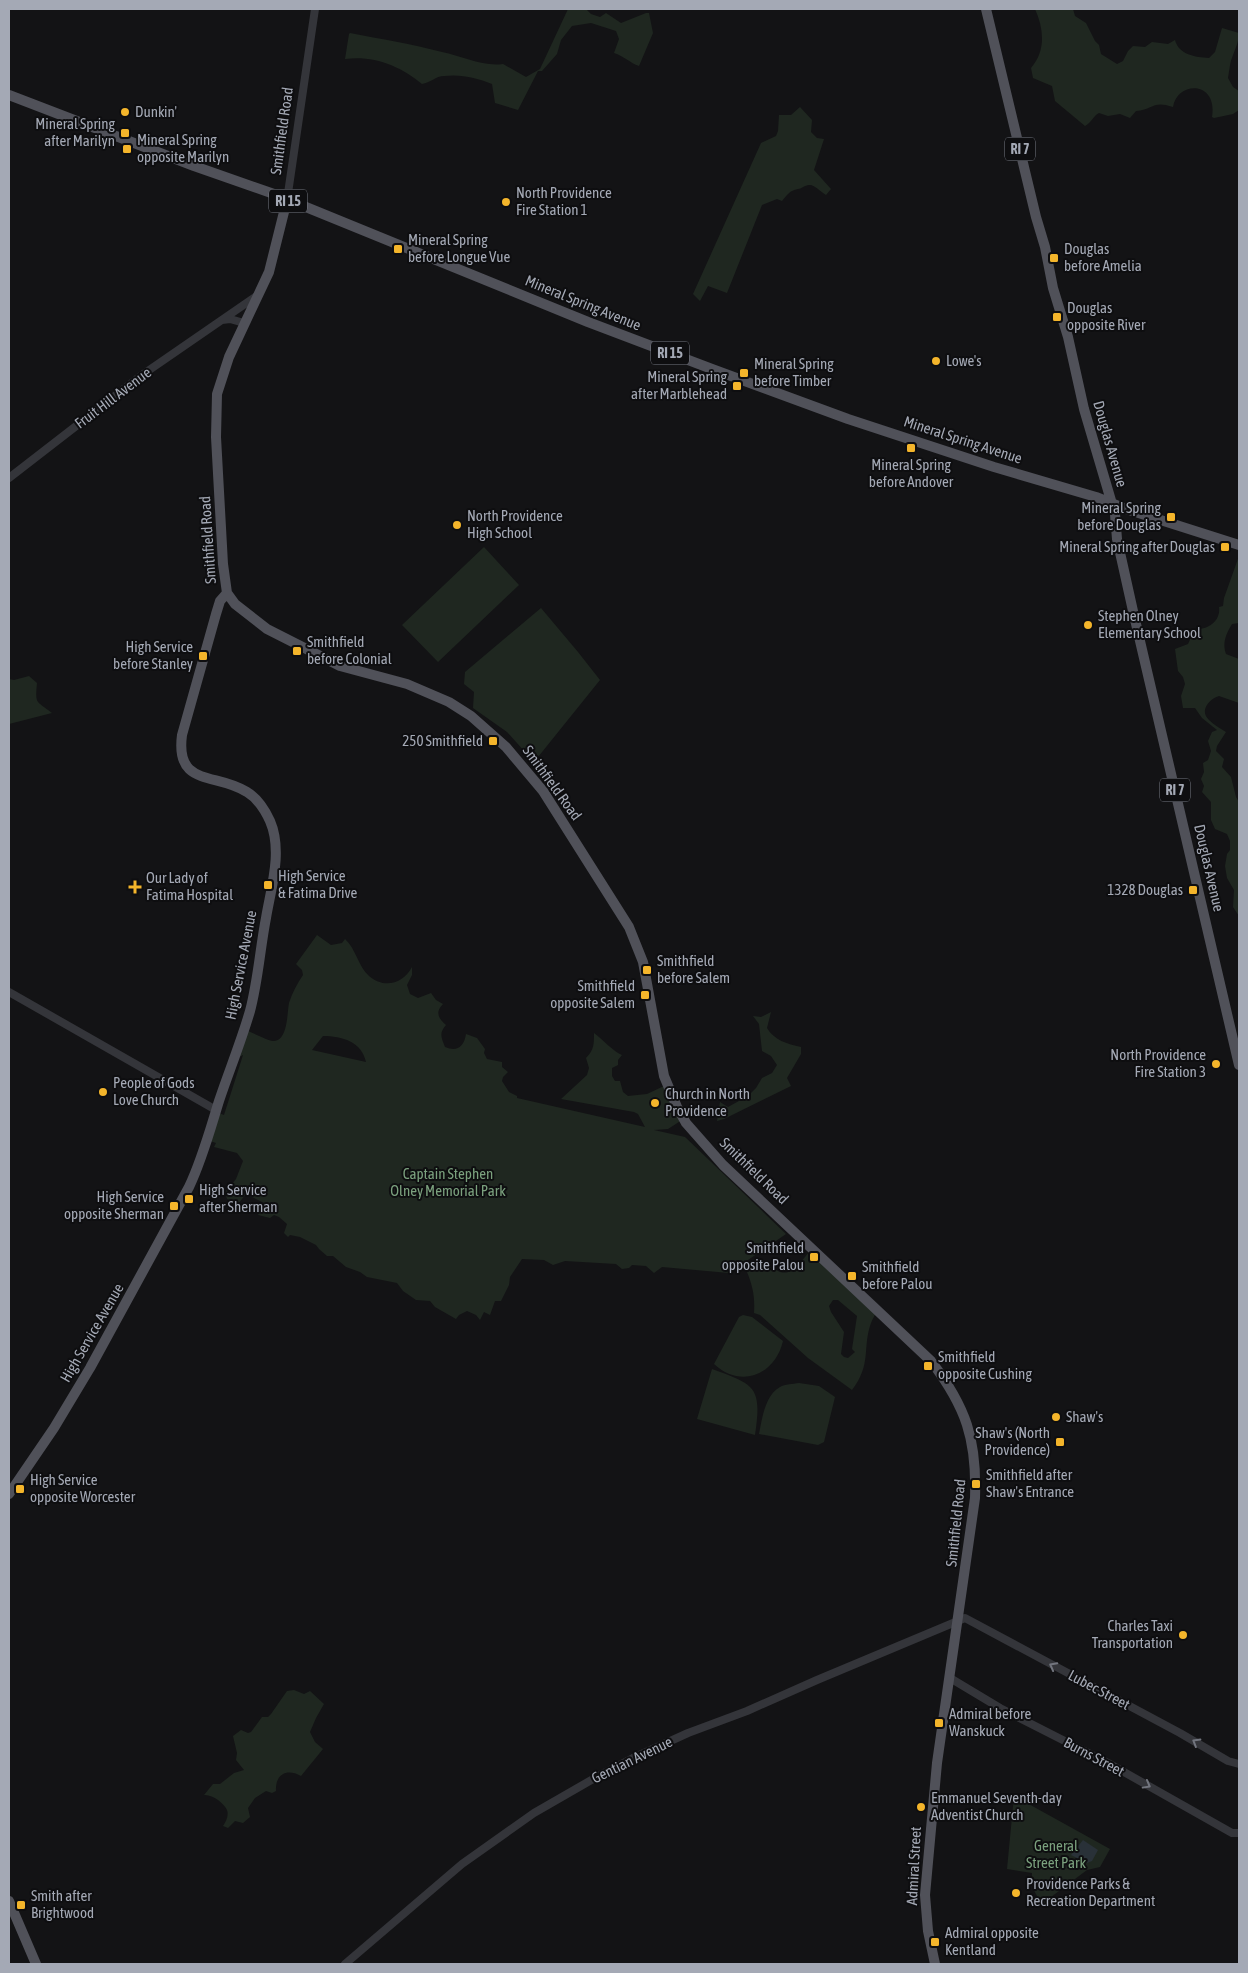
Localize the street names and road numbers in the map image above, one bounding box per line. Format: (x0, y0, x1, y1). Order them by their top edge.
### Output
street label: Smithfield Road (267, 86, 296, 176)
road number: RI 7 (1005, 138, 1035, 160)
road number: RI 15 (269, 190, 307, 212)
street label: Mineral Spring Avenue (523, 272, 644, 334)
road number: RI 15 (651, 342, 689, 364)
street label: Fruit Hill Avenue (71, 363, 154, 432)
street label: Douglas Avenue (1090, 399, 1131, 489)
street label: Mineral Spring Avenue (902, 412, 1025, 467)
street label: Smithfield Road (196, 495, 219, 585)
street label: Smithfield Road (520, 742, 585, 823)
road number: RI 7 (1160, 778, 1190, 802)
street label: Douglas Avenue (1191, 823, 1228, 913)
street label: High Service Avenue (222, 909, 259, 1021)
street label: Smithfield Road (717, 1134, 792, 1207)
street label: High Service Avenue (56, 1280, 127, 1385)
street label: Smithfield Road (942, 1478, 969, 1568)
street label: Lubec Street (1065, 1666, 1133, 1713)
street label: Gentian Avenue (589, 1733, 675, 1786)
street label: Burns Street (1061, 1733, 1128, 1780)
street label: Admiral Street (903, 1826, 924, 1906)

